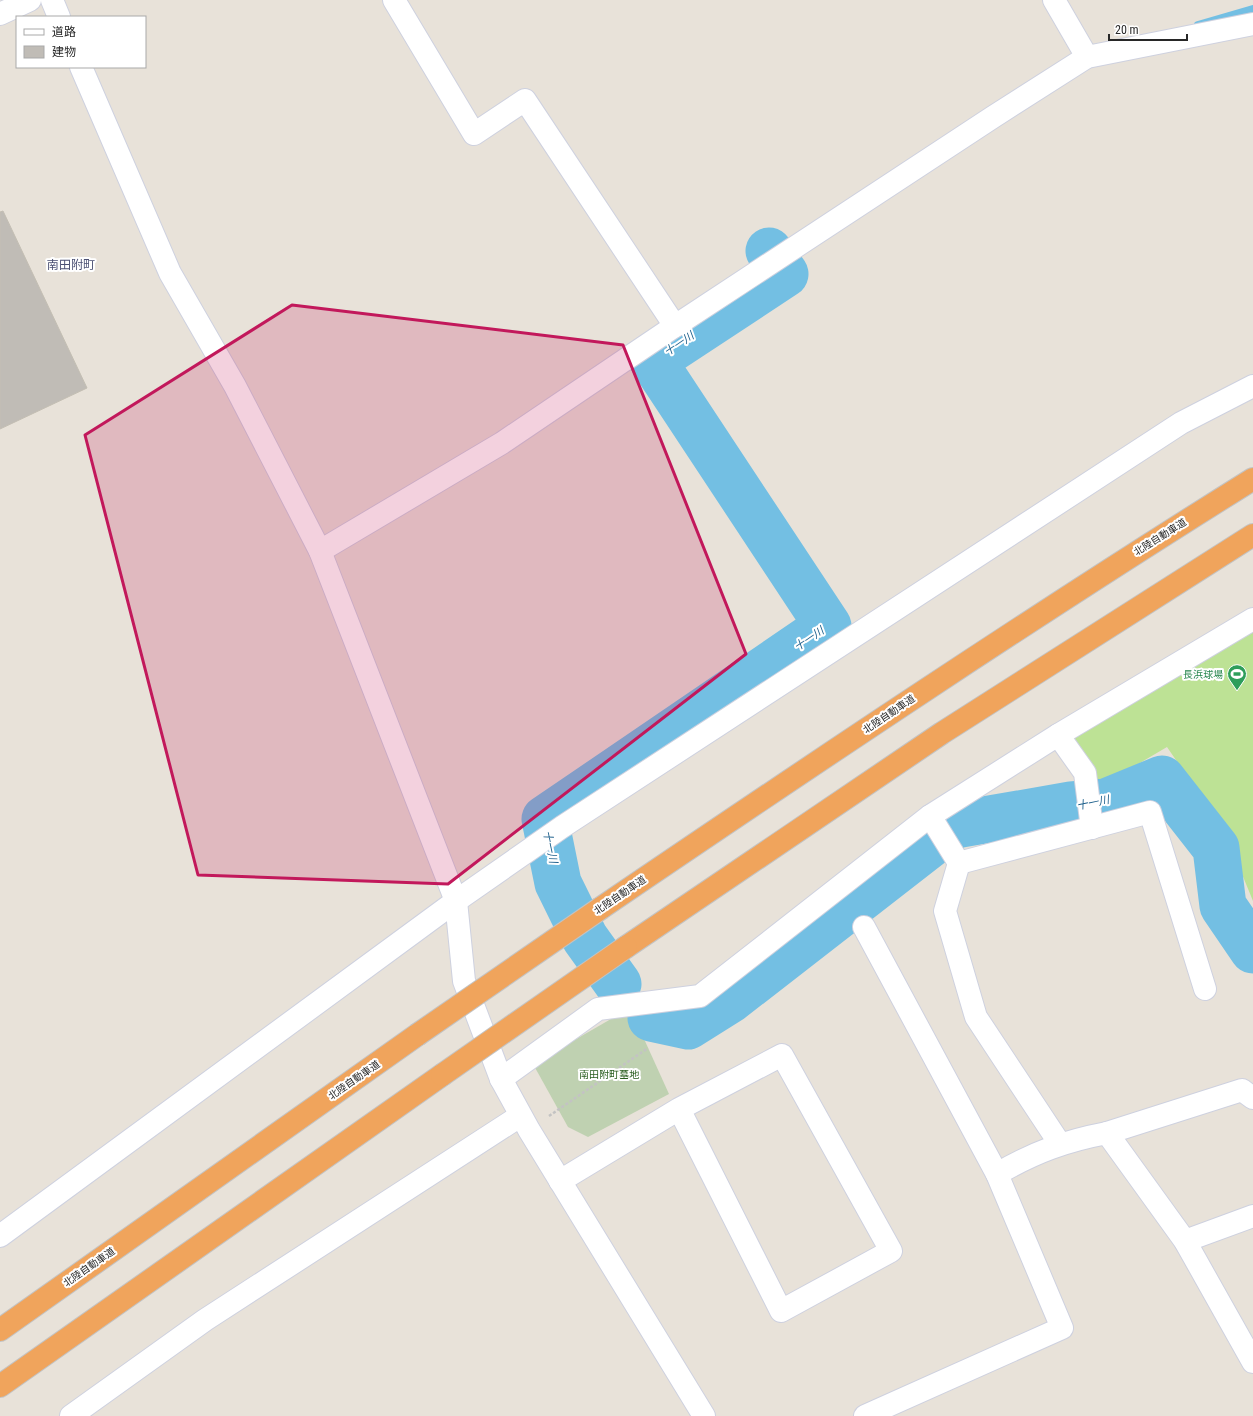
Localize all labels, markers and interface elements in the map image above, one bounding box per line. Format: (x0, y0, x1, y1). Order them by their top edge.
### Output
legend (16, 16, 146, 68)
scale bar (1109, 16, 1187, 42)
text: 20 m (1115, 23, 1139, 37)
text: 道路 (52, 25, 76, 39)
text: 建物 (52, 45, 76, 59)
district label: 南田附町 (47, 258, 95, 272)
water label: 十一川 (662, 329, 697, 359)
street label: 北陸自動車道 (1132, 516, 1188, 558)
water label: 十一川 (792, 624, 827, 654)
sports icon: 長浜球場 (1226, 663, 1248, 691)
place label: 長浜球場 (1183, 669, 1223, 680)
street label: 北陸自動車道 (861, 693, 917, 735)
water label: 十一川 (1076, 793, 1111, 813)
water label: 十一川 (540, 830, 560, 865)
street label: 北陸自動車道 (592, 874, 648, 916)
street label: 北陸自動車道 (326, 1058, 382, 1102)
park label: 南田附町墓地 (579, 1069, 640, 1080)
street label: 北陸自動車道 (61, 1245, 117, 1289)

